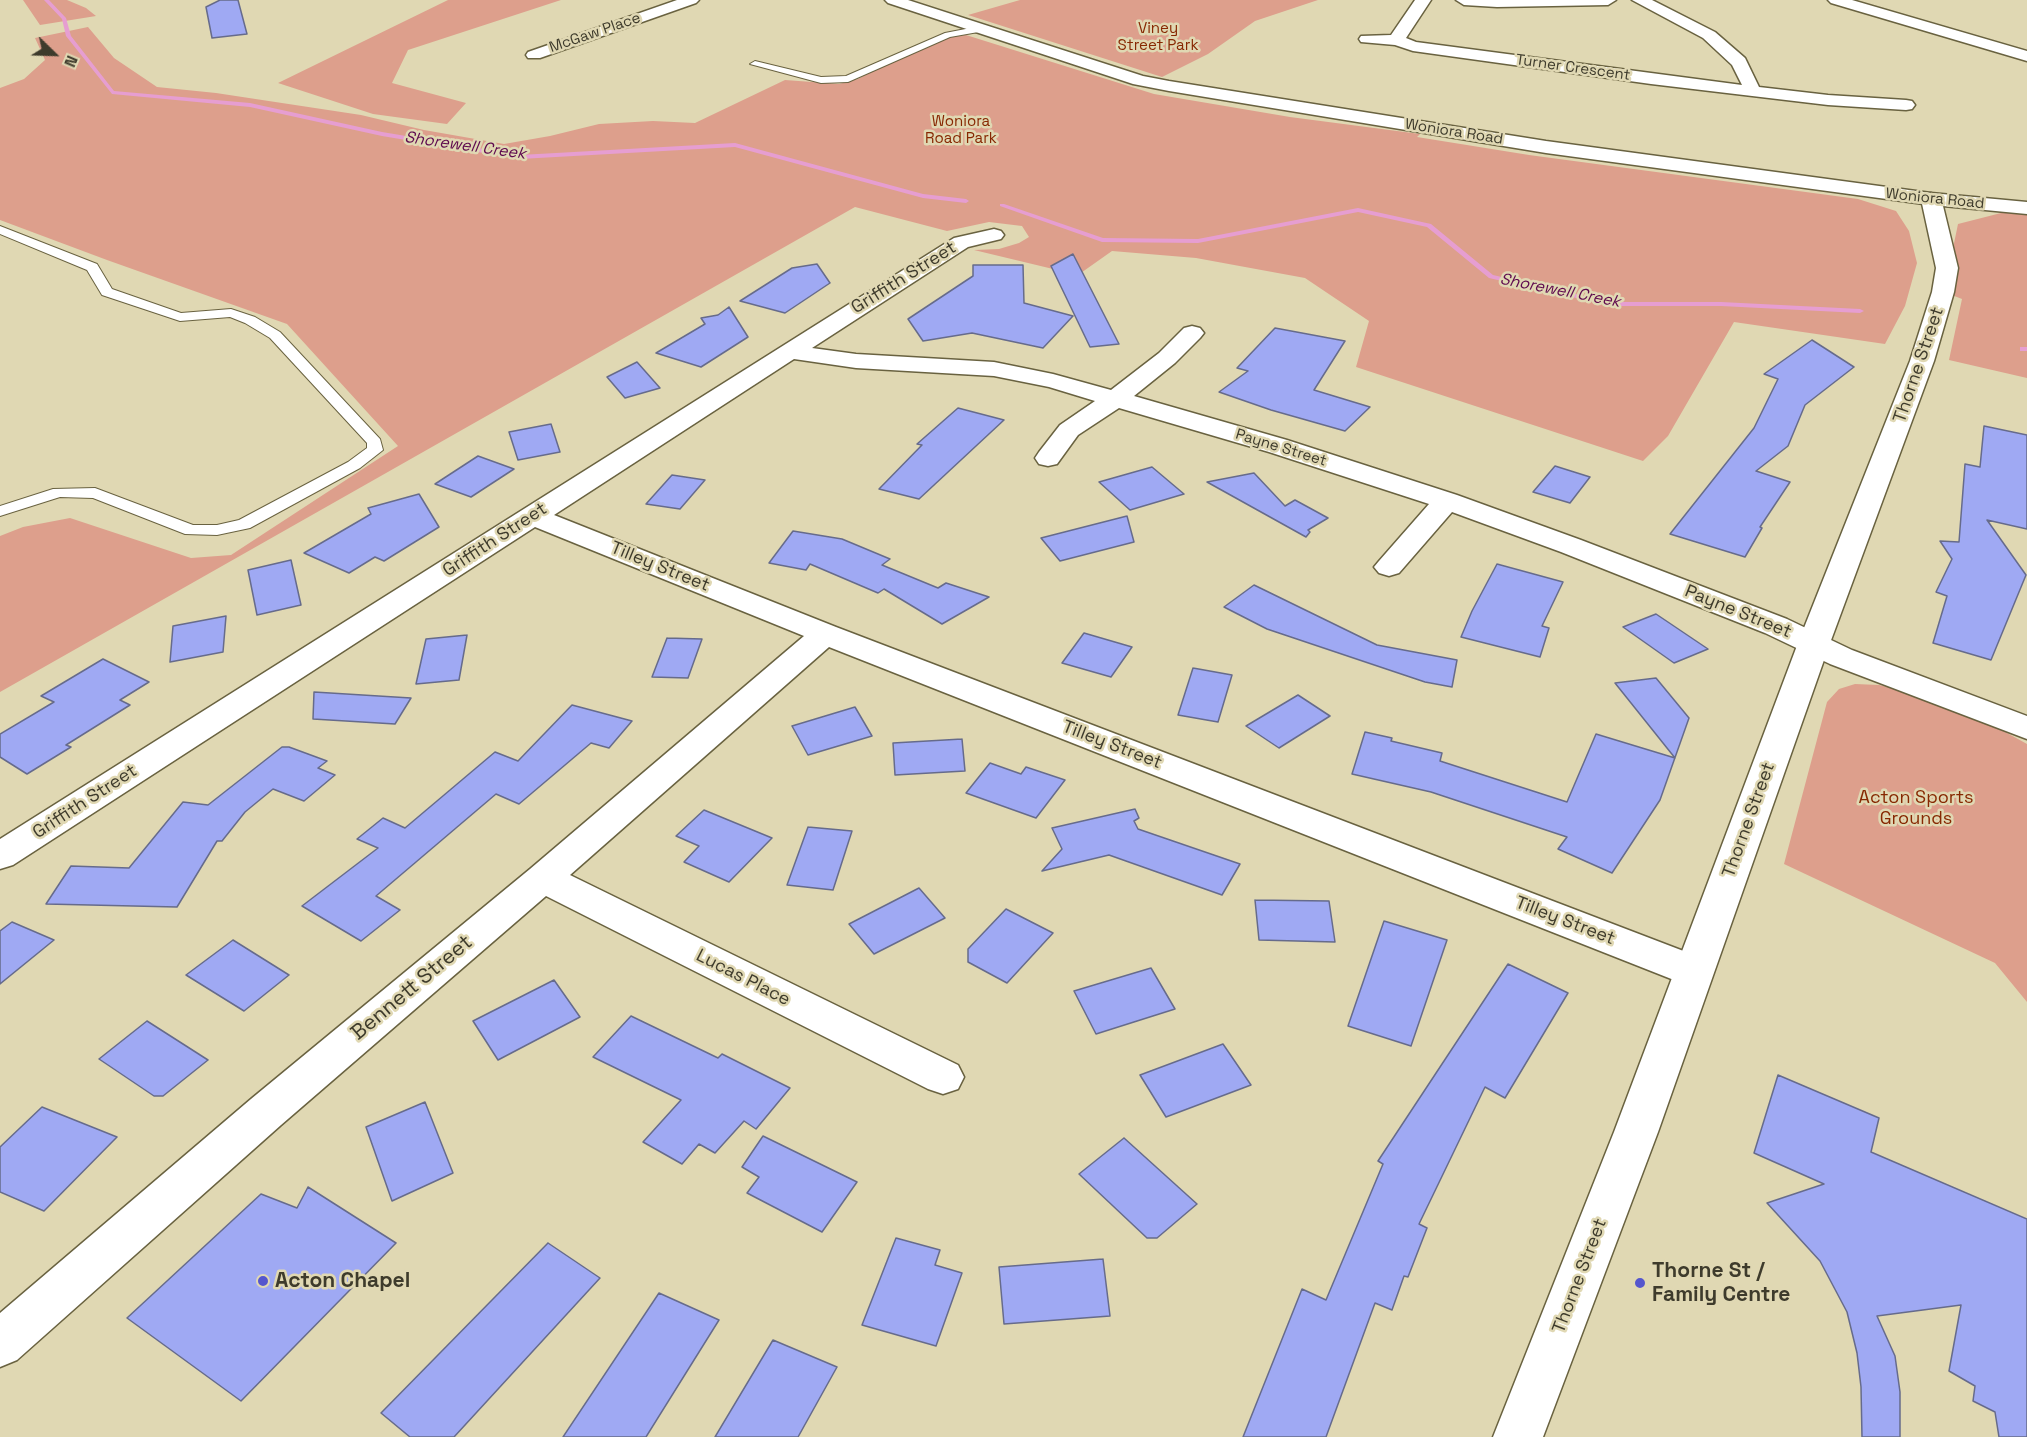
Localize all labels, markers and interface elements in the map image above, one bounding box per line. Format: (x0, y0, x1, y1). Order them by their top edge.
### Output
street label: McGaw Place (547, 9, 643, 57)
park label: Viney Street Park (1118, 20, 1198, 55)
north arrow (24, 24, 84, 84)
street label: Turner Crescent (1514, 51, 1632, 85)
text: N (59, 52, 83, 70)
park label: Woniora Road Park (925, 113, 997, 148)
street label: Woniora Road (1404, 115, 1504, 149)
water label: Shorewell Creek (403, 128, 527, 164)
street label: Woniora Road (1885, 185, 1985, 213)
street label: Griffith Street (848, 237, 960, 319)
water label: Shorewell Creek (1498, 270, 1622, 312)
street label: Thorne Street (1889, 304, 1949, 426)
street label: Payne Street (1233, 426, 1329, 470)
street label: Griffith Street (439, 498, 551, 582)
street label: Tilley Street (607, 537, 713, 597)
street label: Payne Street (1682, 581, 1794, 643)
street label: Tilley Street (1059, 716, 1165, 774)
street label: Griffith Street (29, 760, 141, 844)
street label: Thorne Street (1718, 760, 1780, 880)
park label: Acton Sports Grounds (1859, 787, 1973, 830)
street label: Tilley Street (1512, 892, 1618, 950)
street label: Bennett Street (346, 930, 478, 1046)
street label: Lucas Place (692, 945, 794, 1011)
street label: Thorne Street (1548, 1216, 1612, 1336)
place label: Thorne St / Family Centre (1652, 1258, 1790, 1308)
place label: Acton Chapel (275, 1268, 410, 1294)
marker: Acton Chapel (256, 1274, 270, 1288)
marker: Thorne St / Family Centre (1633, 1276, 1647, 1290)

